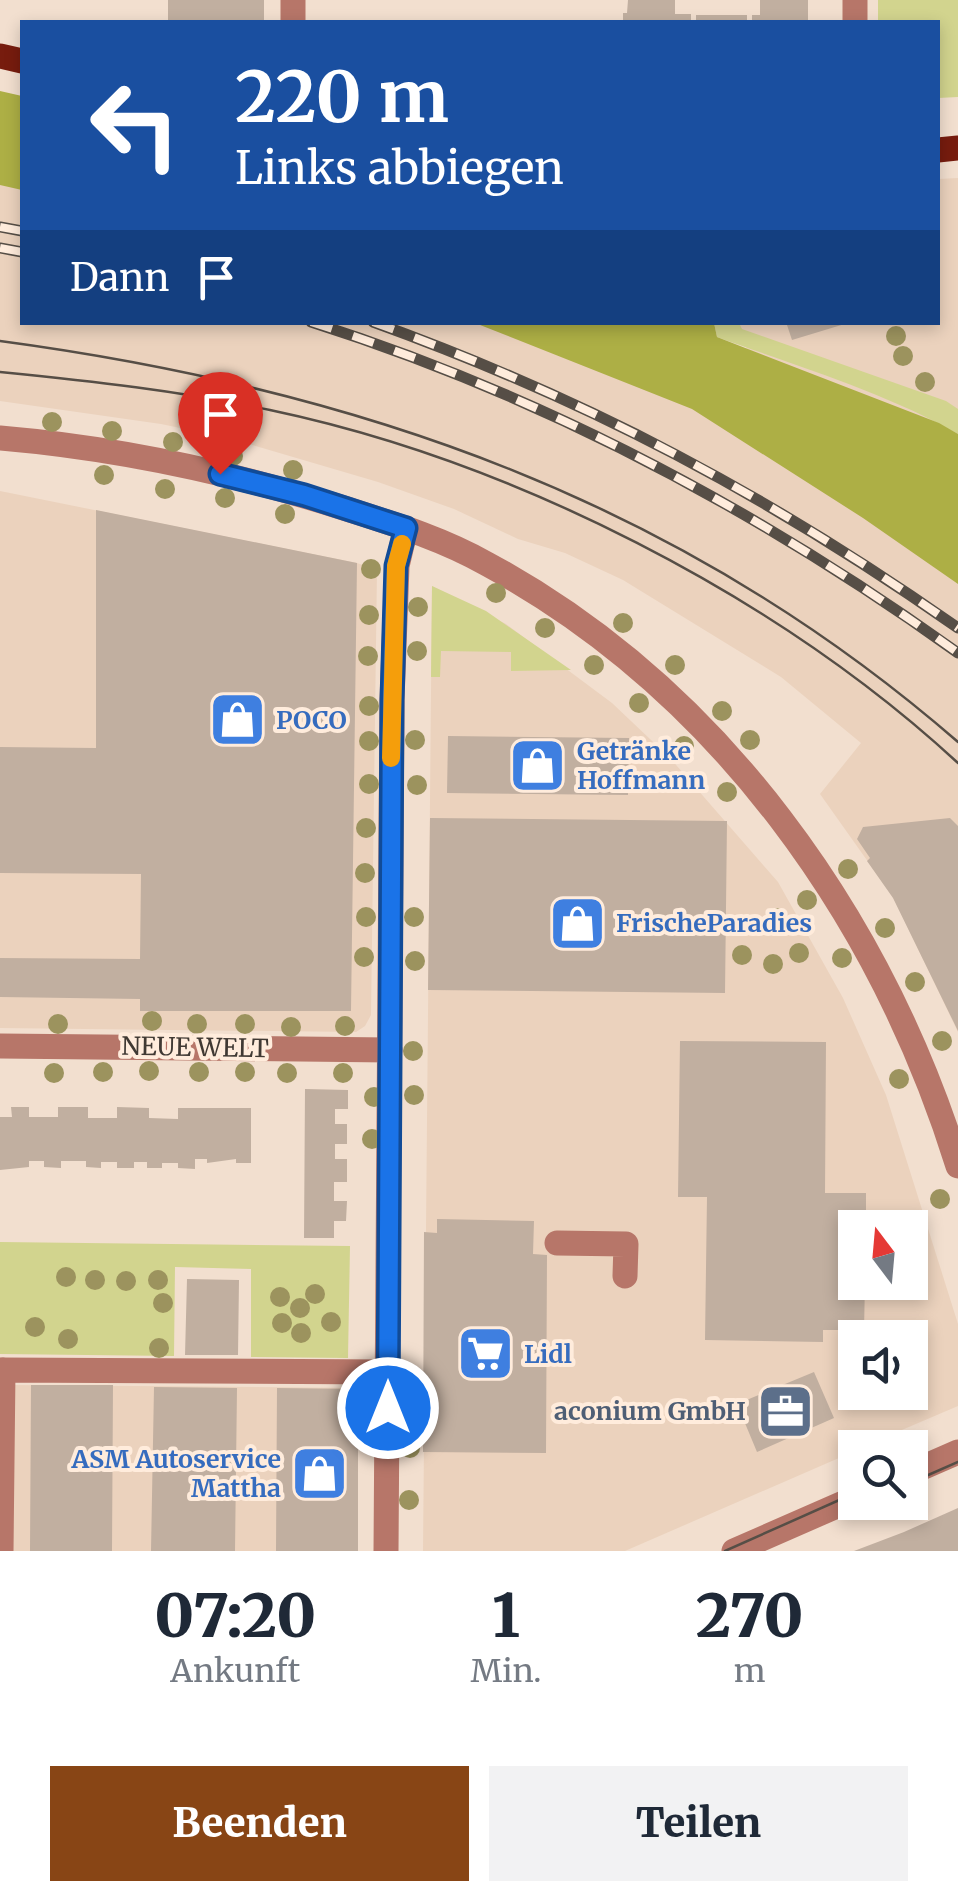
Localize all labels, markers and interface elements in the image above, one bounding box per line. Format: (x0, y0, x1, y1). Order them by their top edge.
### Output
text: 220 m (235, 53, 449, 141)
icon: left (70, 60, 200, 190)
text: Links abbiegen (235, 140, 564, 196)
icon: arrive (189, 250, 244, 305)
text: Dann (70, 254, 169, 301)
pin (178, 372, 263, 475)
icon: arrive (193, 387, 248, 442)
shop icon: POCO (207, 690, 267, 750)
place label: POCO (276, 704, 347, 736)
shop icon: Getränke Hoffmann (508, 735, 568, 795)
place label: Getränke Hoffmann (577, 735, 705, 796)
shop icon: FrischeParadies (547, 893, 607, 953)
place label: FrischeParadies (616, 907, 812, 939)
street label: NEUE WELT (121, 1030, 269, 1064)
north arrow (838, 1210, 928, 1300)
map controls (838, 1210, 928, 1520)
button: sound (838, 1320, 928, 1410)
supermarket icon: Lidl (455, 1324, 515, 1384)
place label: Lidl (524, 1338, 572, 1370)
position arrow (336, 1356, 440, 1460)
office icon: aconium GmbH (755, 1381, 815, 1441)
place label: aconium GmbH (554, 1395, 746, 1427)
button: search (838, 1430, 928, 1520)
place label: ASM Autoservice Mattha (71, 1443, 281, 1504)
shop icon: ASM Autoservice Mattha (290, 1443, 350, 1503)
text: 07:20 (154, 1578, 316, 1653)
text: 1 (492, 1578, 520, 1653)
text: 270 (696, 1578, 804, 1653)
text: Ankunft (170, 1651, 300, 1691)
text: Min. (471, 1651, 541, 1691)
text: m (734, 1651, 766, 1691)
button: Beenden (50, 1766, 469, 1881)
button: Teilen (489, 1766, 908, 1881)

